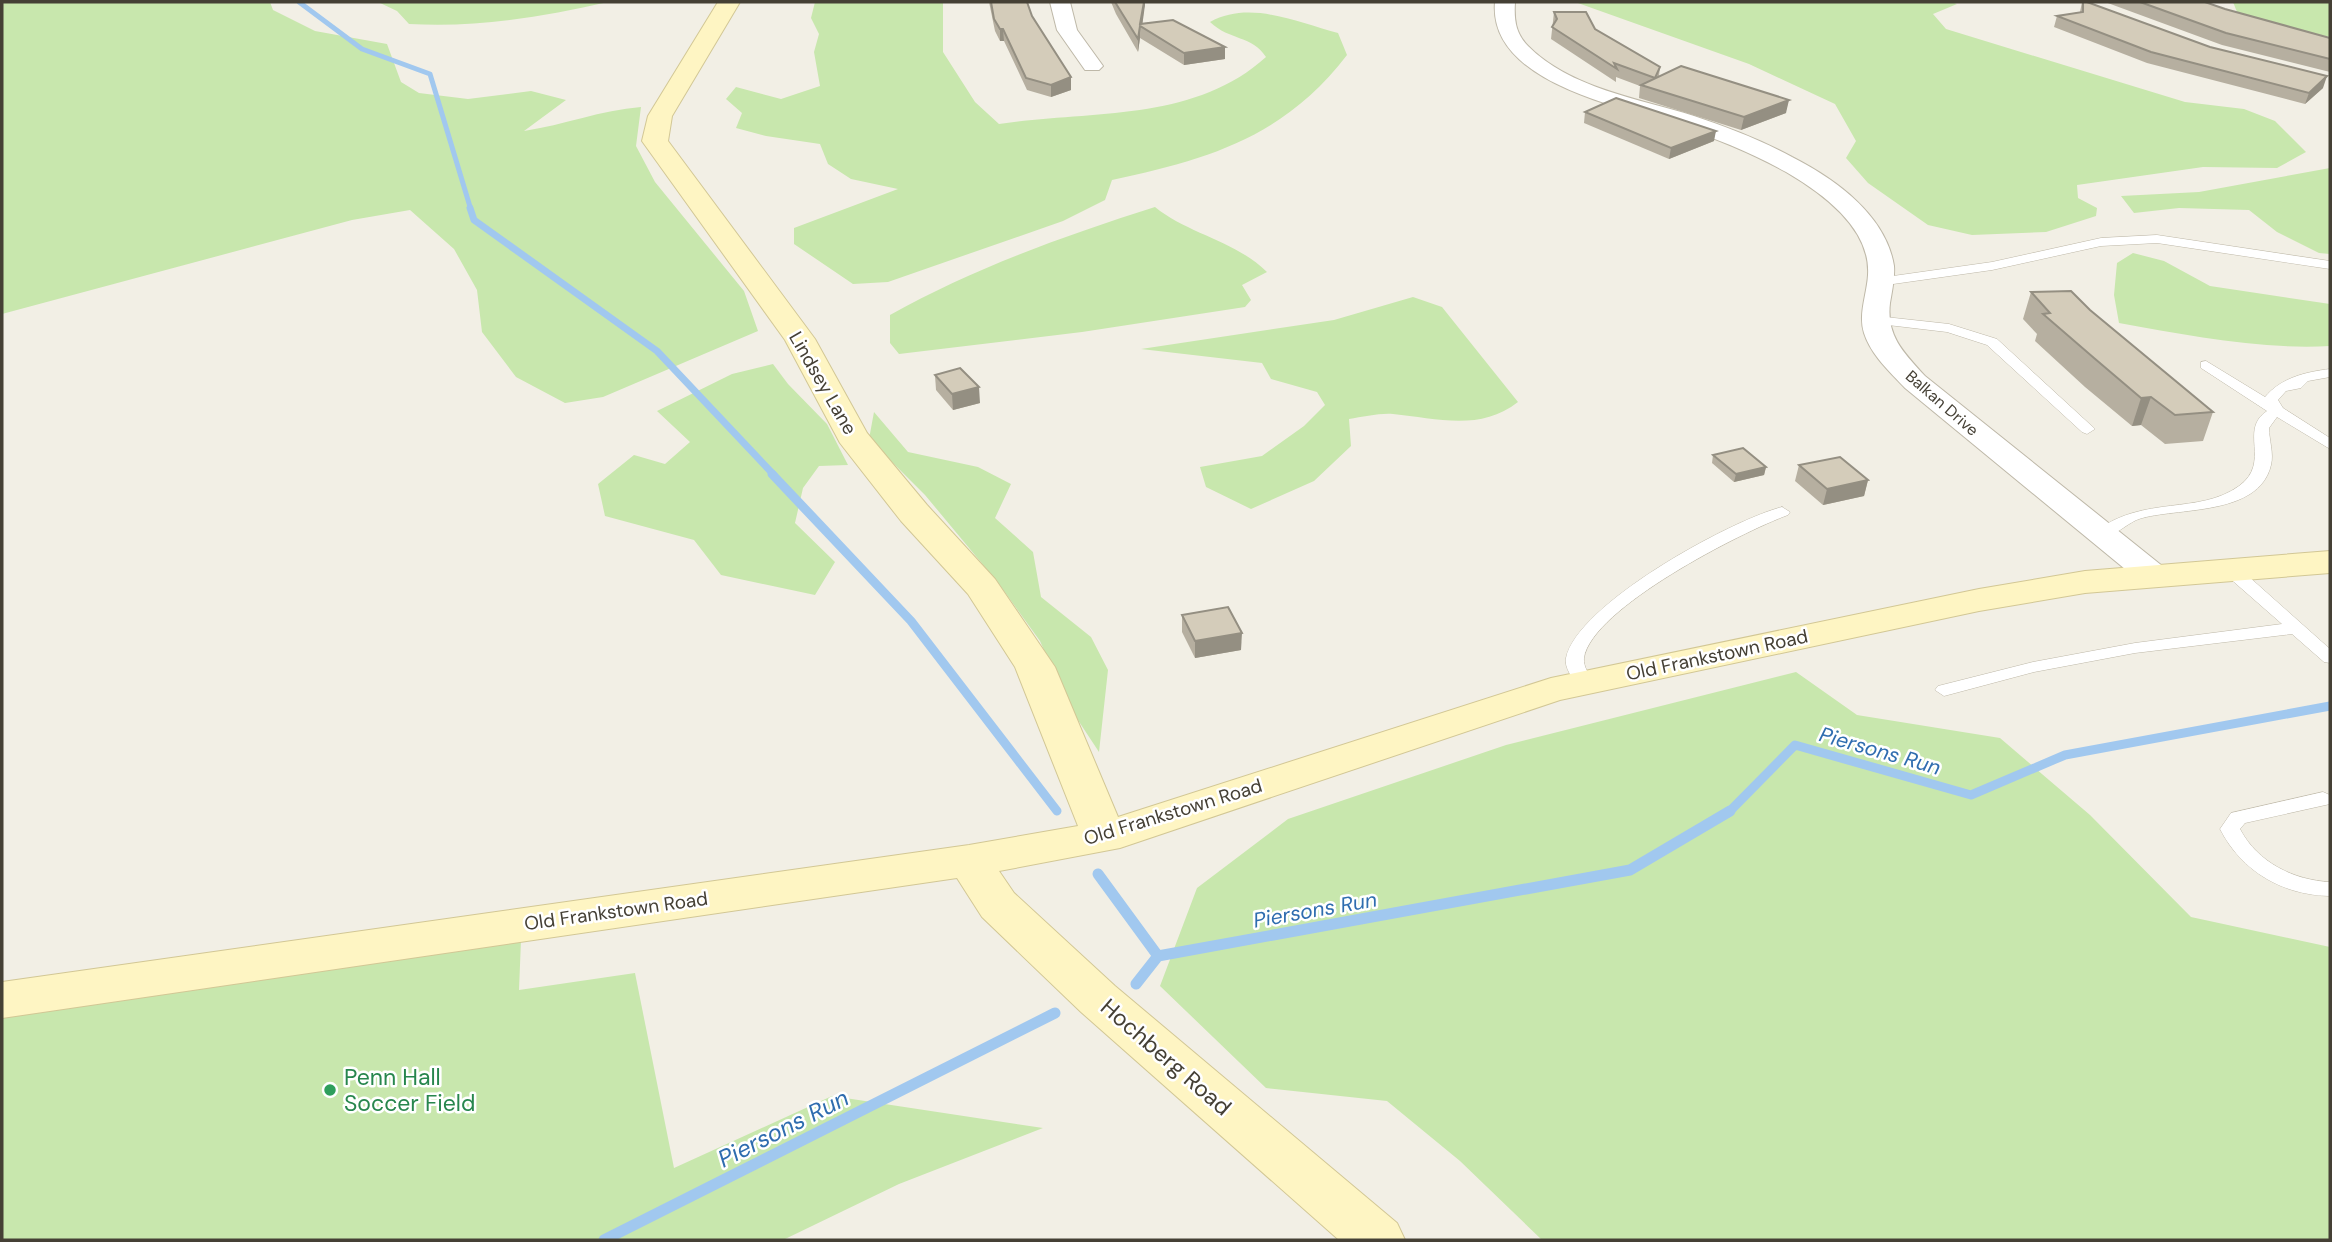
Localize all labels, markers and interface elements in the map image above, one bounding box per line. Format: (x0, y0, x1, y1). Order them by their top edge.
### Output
street label: Lindsey Lane (783, 327, 863, 439)
street label: Balkan Drive (1901, 366, 1983, 440)
street label: Old Frankstown Road (1624, 624, 1810, 686)
water label: Piersons Run (1816, 720, 1944, 782)
street label: Old Frankstown Road (1081, 773, 1265, 851)
water label: Piersons Run (1251, 885, 1379, 935)
street label: Old Frankstown Road (523, 886, 709, 936)
street label: Hochberg Road (1094, 992, 1238, 1122)
place label: Penn Hall Soccer Field (344, 1062, 475, 1118)
marker: Penn Hall Soccer Field (322, 1082, 338, 1098)
water label: Piersons Run (712, 1082, 854, 1174)

